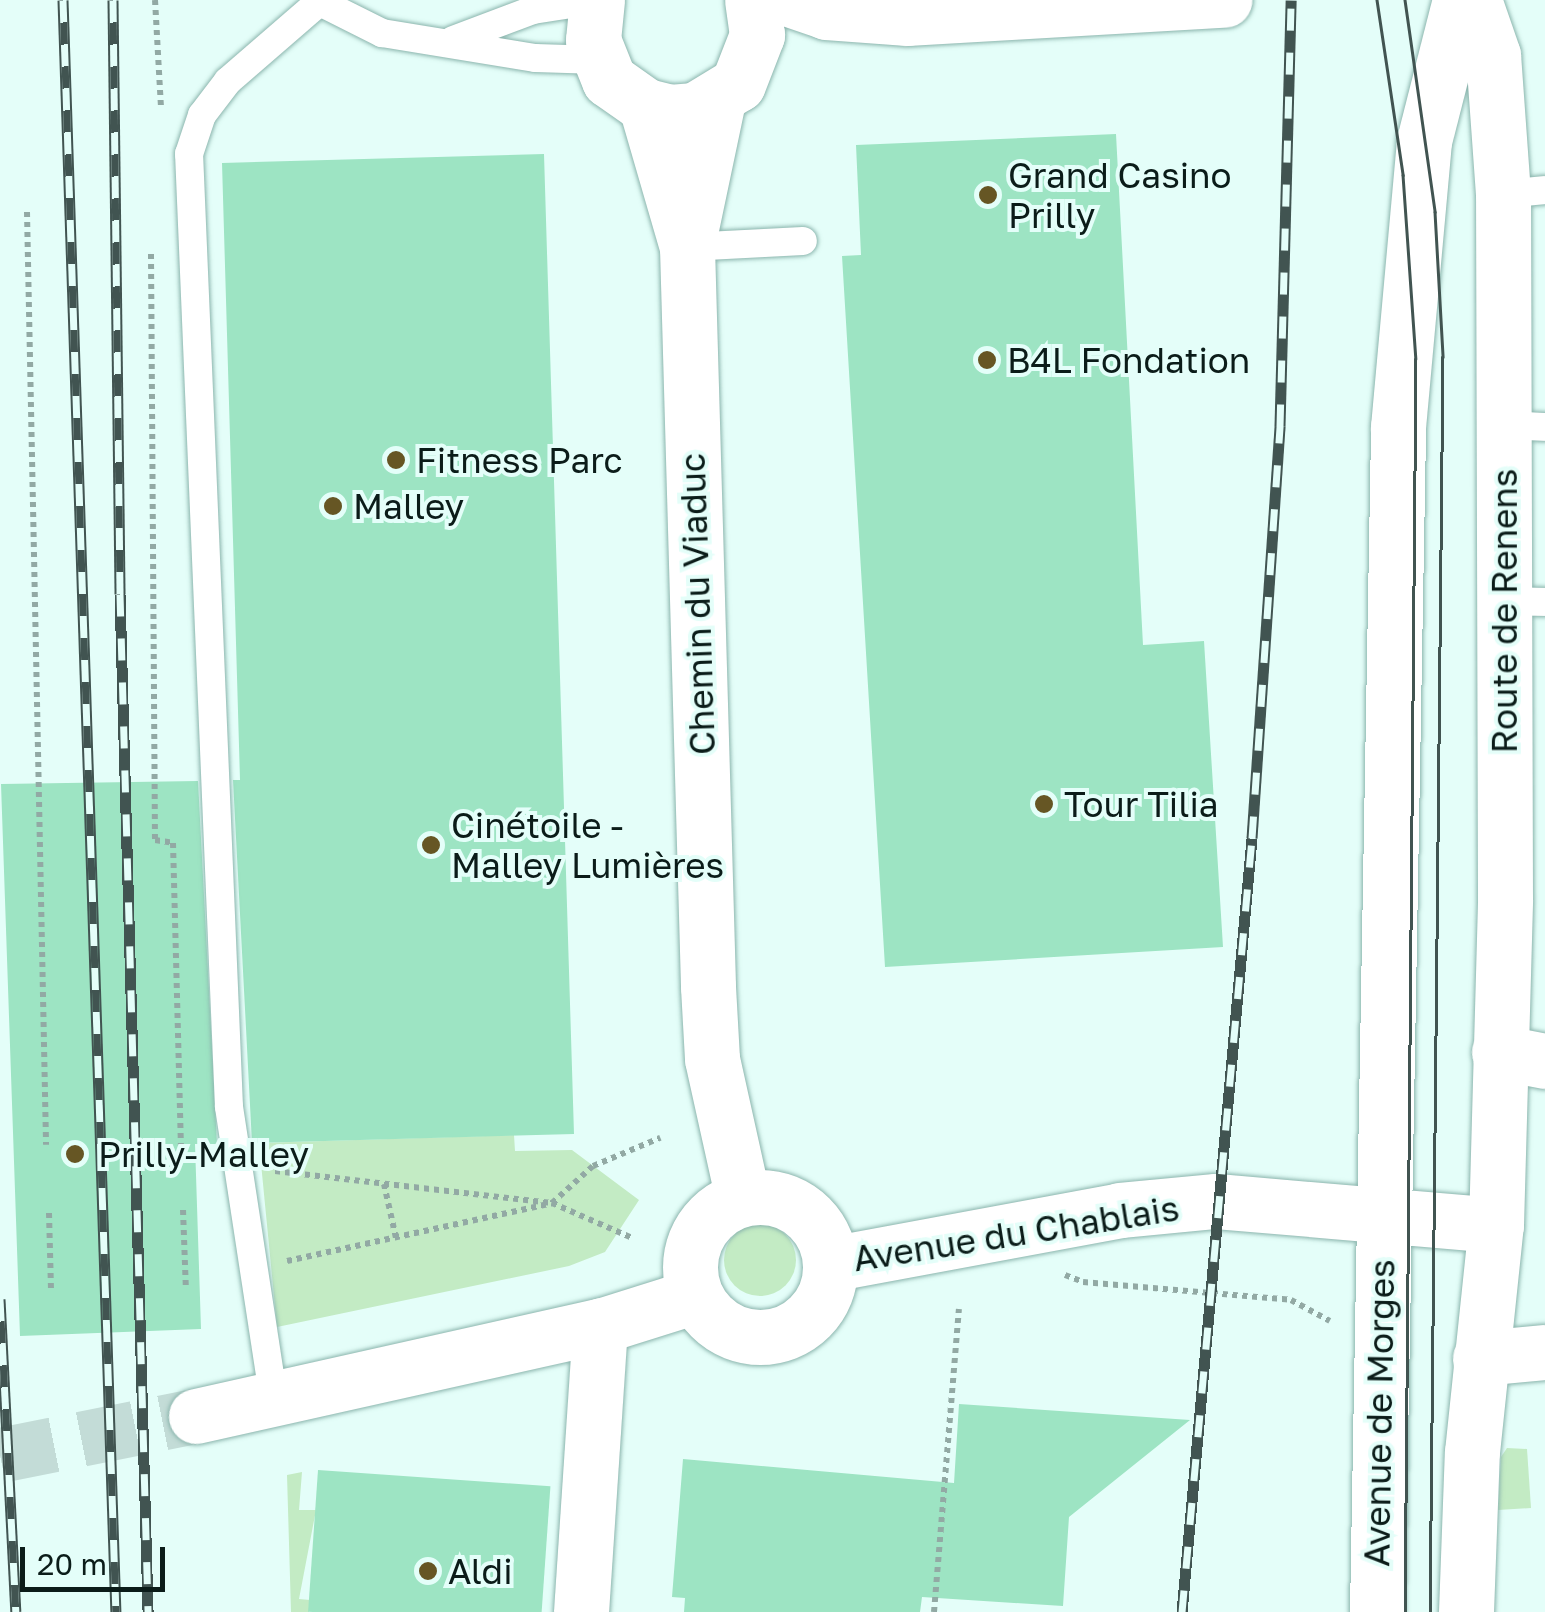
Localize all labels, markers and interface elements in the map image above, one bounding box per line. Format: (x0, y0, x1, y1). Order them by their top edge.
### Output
place label: Grand Casino Prilly (1008, 154, 1232, 236)
marker: Grand Casino Prilly (977, 184, 999, 206)
place label: B4L Fondation (1007, 339, 1250, 381)
marker: B4L Fondation (976, 349, 998, 371)
place label: Fitness Parc (416, 439, 623, 481)
marker: Fitness Parc (385, 449, 407, 471)
street label: Chemin du Viaduc (671, 452, 723, 756)
street label: Route de Renens (1483, 469, 1525, 753)
place label: Malley (353, 485, 464, 527)
marker: Malley (322, 495, 344, 517)
place label: Tour Tilia (1064, 783, 1219, 825)
marker: Tour Tilia (1033, 793, 1055, 815)
place label: Cinétoile - Malley Lumières (451, 804, 724, 886)
marker: Cinétoile - Malley Lumières (420, 834, 442, 856)
place label: Prilly-Malley (98, 1133, 309, 1175)
marker: Prilly-Malley (62, 1141, 88, 1167)
street label: Avenue du Chablais (850, 1187, 1182, 1279)
street label: Avenue de Morges (1355, 1259, 1403, 1567)
scale bar (25, 1527, 170, 1589)
text: 20 m (37, 1546, 107, 1582)
place label: Aldi (448, 1550, 513, 1592)
marker: Aldi (417, 1560, 439, 1582)

